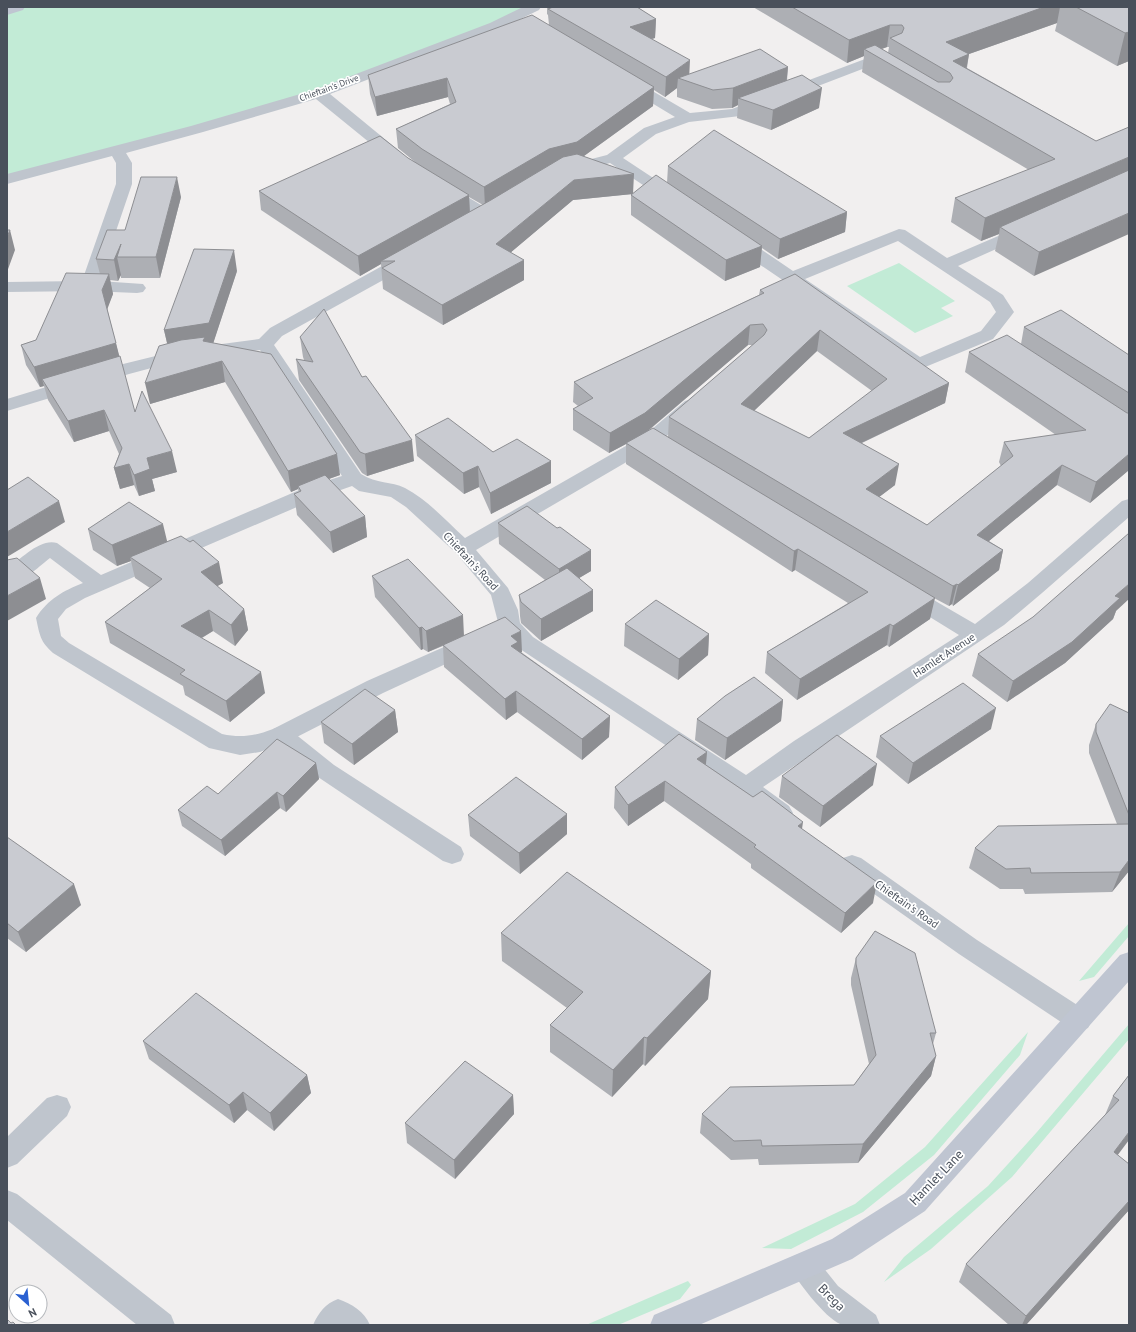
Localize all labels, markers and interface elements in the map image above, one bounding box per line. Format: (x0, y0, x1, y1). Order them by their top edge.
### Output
street label: Chieftain's Drive (298, 72, 360, 103)
street label: Chieftain's Road (440, 529, 502, 593)
street label: Hamlet Avenue (910, 630, 978, 680)
street label: Chieftain's Road (872, 877, 942, 931)
street label: Hamlet Lane (906, 1146, 967, 1209)
street label: Brega (814, 1280, 849, 1315)
north arrow (8, 1284, 48, 1324)
text: N (26, 1305, 39, 1321)

